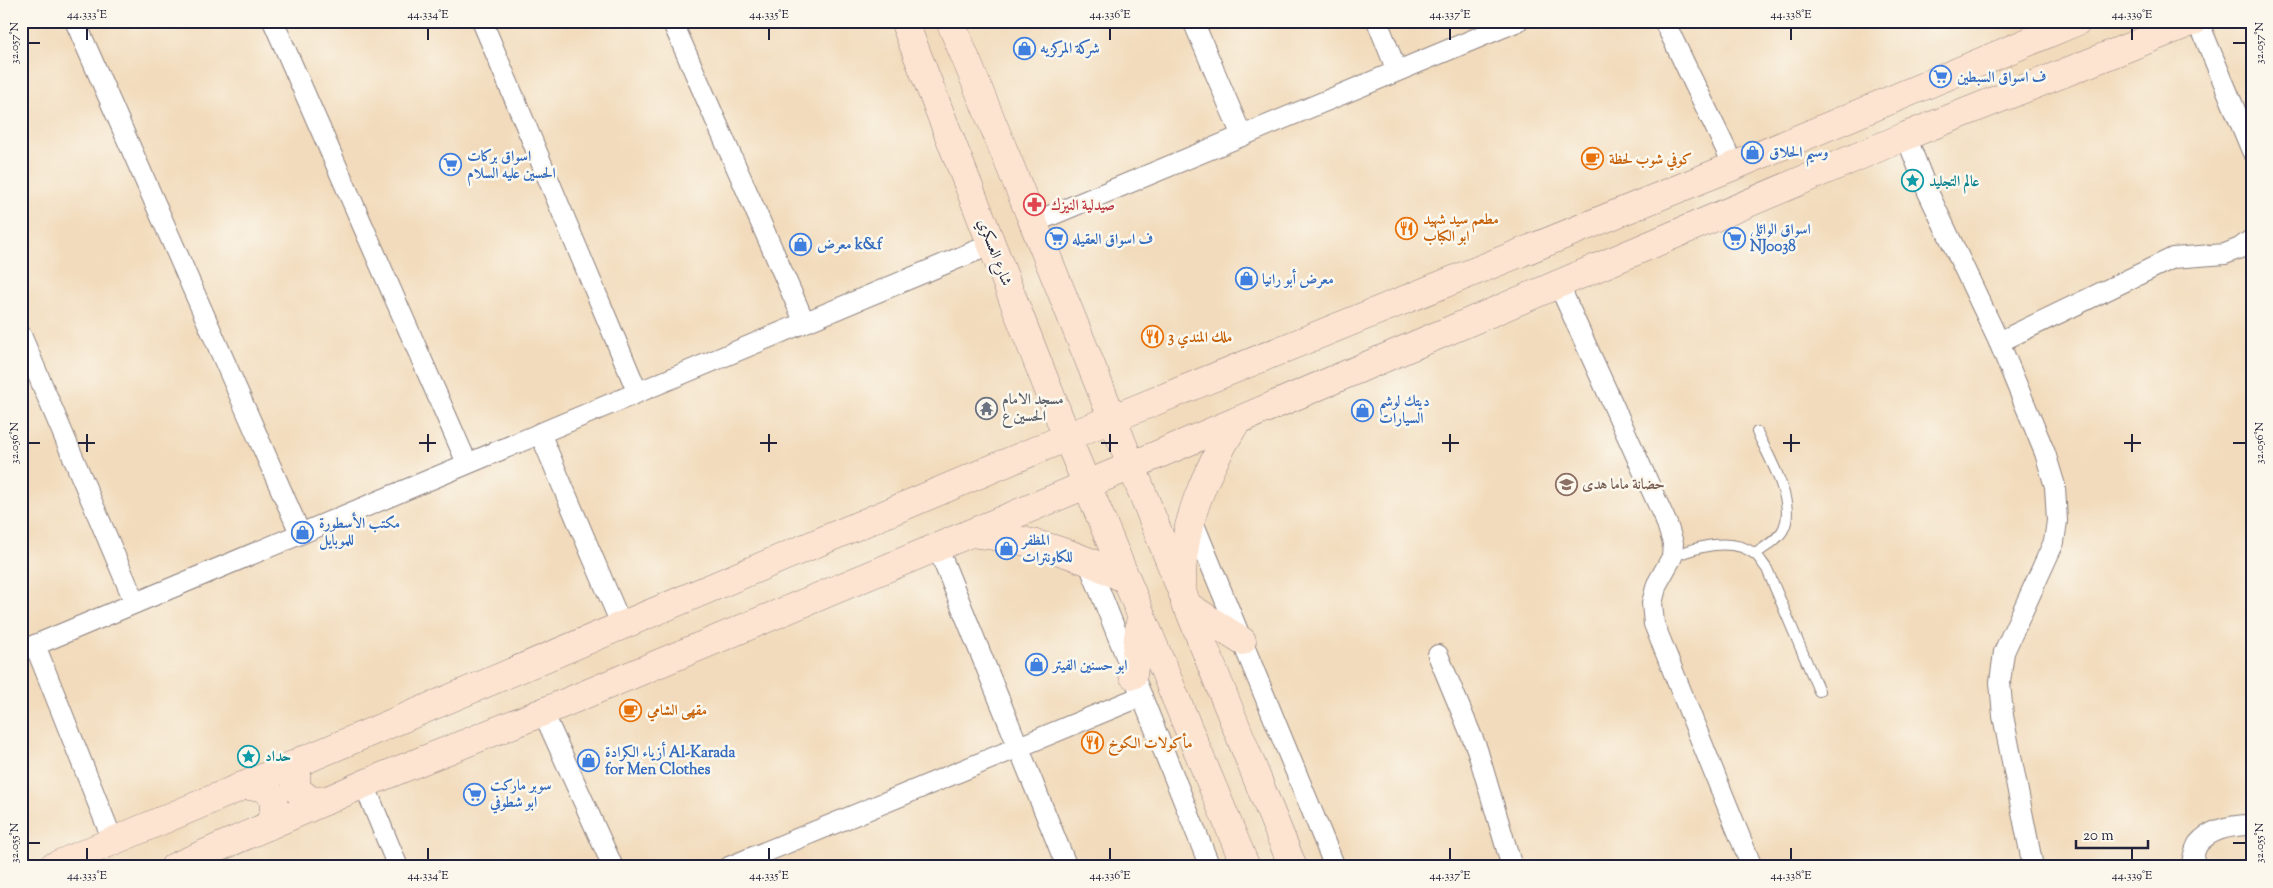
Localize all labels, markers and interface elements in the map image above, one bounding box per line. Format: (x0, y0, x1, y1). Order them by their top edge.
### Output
text: 44.333°E (67, 6, 108, 24)
text: 44.334°E (407, 6, 449, 24)
text: 44.335°E (749, 6, 789, 24)
text: 44.336°E (1089, 6, 1131, 24)
text: 44.337°E (1429, 6, 1471, 24)
text: 44.338°E (1770, 6, 1812, 24)
text: 44.339°E (2112, 6, 2153, 24)
text: 32.057°N (6, 21, 24, 64)
text: 32.057°N (2251, 21, 2269, 64)
shop icon: شركة المركزيه (1012, 36, 1036, 60)
place label: شركة المركزيه (1040, 39, 1100, 60)
supermarket icon: ف اسواق السبطين (1929, 65, 1953, 89)
place label: ف اسواق السبطين (1957, 68, 2046, 89)
shop icon: وسيم الحلاق (1741, 140, 1765, 164)
place label: وسيم الحلاق (1769, 143, 1829, 167)
place label: اسواق بركات الحسين عليه السلام (467, 147, 556, 186)
cafe icon: كوفي شوب لحظة (1581, 147, 1605, 171)
place label: كوفي شوب لحظة (1609, 150, 1692, 171)
supermarket icon: اسواق بركات الحسين عليه السلام (439, 153, 463, 177)
place icon: عالم التجليد (1901, 169, 1925, 193)
place label: عالم التجليد (1929, 172, 1979, 194)
pharmacy icon: صيدلية النيزك (1023, 193, 1047, 217)
place label: صيدلية النيزك (1051, 196, 1115, 217)
place label: مطعم سيد شهيد ابو الكباب (1423, 210, 1499, 248)
street label: شارع العسكري (970, 216, 1016, 290)
restaurant icon: مطعم سيد شهيد ابو الكباب (1395, 216, 1419, 240)
place label: اسواق الوائلی NJ0038 (1749, 220, 1811, 258)
supermarket icon: اسواق الوائلی NJ0038 (1722, 226, 1746, 250)
supermarket icon: ف اسواق العقيله (1044, 227, 1068, 251)
place label: ف اسواق العقيله (1072, 230, 1153, 251)
shop icon: معرض k&f (789, 232, 813, 256)
place label: معرض k&f (817, 235, 884, 256)
shop icon: معرض أبو رانيا (1234, 267, 1258, 291)
place label: معرض أبو رانيا (1262, 268, 1334, 291)
restaurant icon: ملك المندي 3 (1140, 325, 1164, 349)
place label: ملك المندي 3 (1168, 328, 1232, 349)
place label: مسجد الامام الحسين ع (1002, 390, 1064, 428)
place label: ديتك لوشم السيارات (1379, 392, 1430, 430)
temple icon: مسجد الامام الحسين ع (974, 396, 998, 420)
shop icon: ديتك لوشم السيارات (1351, 398, 1375, 422)
text: 32.056°N (6, 421, 24, 464)
text: 32.056°N (2251, 421, 2269, 464)
school or university icon: حضانة ماما هدى (1554, 472, 1578, 496)
place label: حضانة ماما هدى (1582, 475, 1665, 496)
place label: مكتب الأسطورة للموبايل (319, 512, 400, 552)
shop icon: مكتب الأسطورة للموبايل (291, 520, 315, 544)
place label: المظفر للكاونترات (1020, 531, 1073, 569)
shop icon: المظفر للكاونترات (994, 537, 1018, 561)
shop icon: ابو حسنين الفيتر (1025, 653, 1049, 677)
place label: ابو حسنين الفيتر (1051, 656, 1128, 677)
cafe icon: مقهى الشامي (619, 698, 643, 722)
place label: مقهى الشامي (646, 701, 707, 722)
restaurant icon: مأكولات الكوخ (1080, 731, 1104, 755)
place label: مأكولات الكوخ (1108, 732, 1193, 757)
place label: أزياء الكرادة Al-Karada for Men Clothes (605, 741, 736, 781)
place icon: حداد (237, 744, 261, 768)
place label: حداد (265, 747, 291, 768)
shop icon: أزياء الكرادة Al-Karada for Men Clothes (577, 749, 601, 773)
place label: سوبر ماركت ابو شطوفي (489, 776, 552, 814)
supermarket icon: سوبر ماركت ابو شطوفي (462, 782, 486, 806)
scale bar (2076, 818, 2148, 850)
text: 32.055°N (6, 822, 24, 863)
text: 32.055°N (2251, 822, 2269, 863)
text: 20 m (2083, 826, 2114, 847)
text: 44.333°E (67, 867, 108, 885)
text: 44.334°E (407, 867, 449, 885)
text: 44.335°E (749, 867, 789, 885)
text: 44.336°E (1089, 867, 1131, 885)
text: 44.337°E (1429, 867, 1471, 885)
text: 44.338°E (1770, 867, 1812, 885)
text: 44.339°E (2112, 867, 2153, 885)

